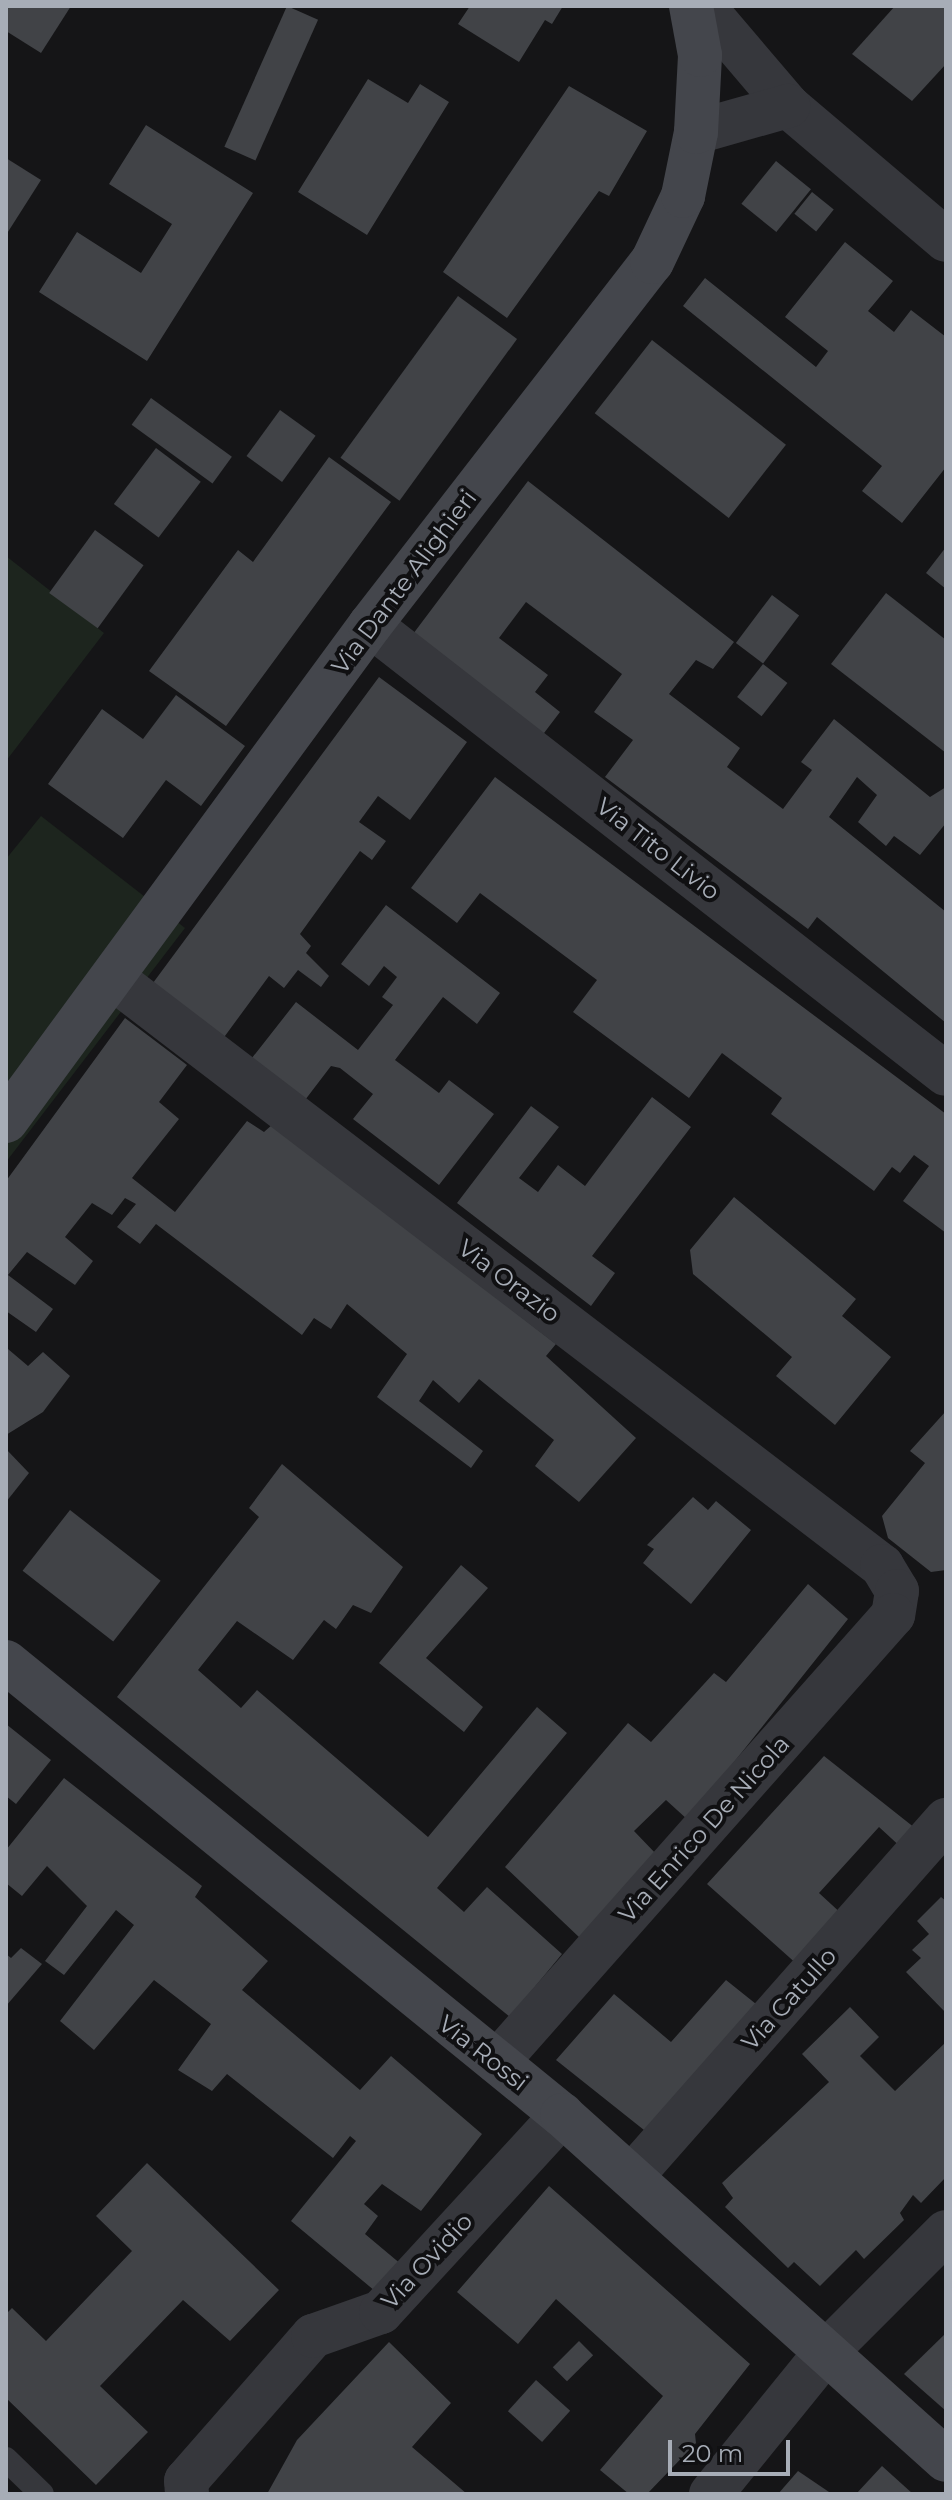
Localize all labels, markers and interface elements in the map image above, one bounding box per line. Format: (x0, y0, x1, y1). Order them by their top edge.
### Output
street label: Via Dante Alighieri (325, 484, 483, 680)
street label: Via Tito Livio (590, 792, 726, 906)
street label: Via Orazio (452, 1233, 566, 1329)
street label: Via Enrico De Nicola (612, 1730, 796, 1928)
street label: Via Catullo (735, 1942, 843, 2056)
street label: Via Rossi (433, 2009, 533, 2097)
street label: Via Ovidio (375, 2207, 479, 2315)
scale bar (672, 2424, 794, 2474)
text: 20 m (682, 2439, 743, 2468)

